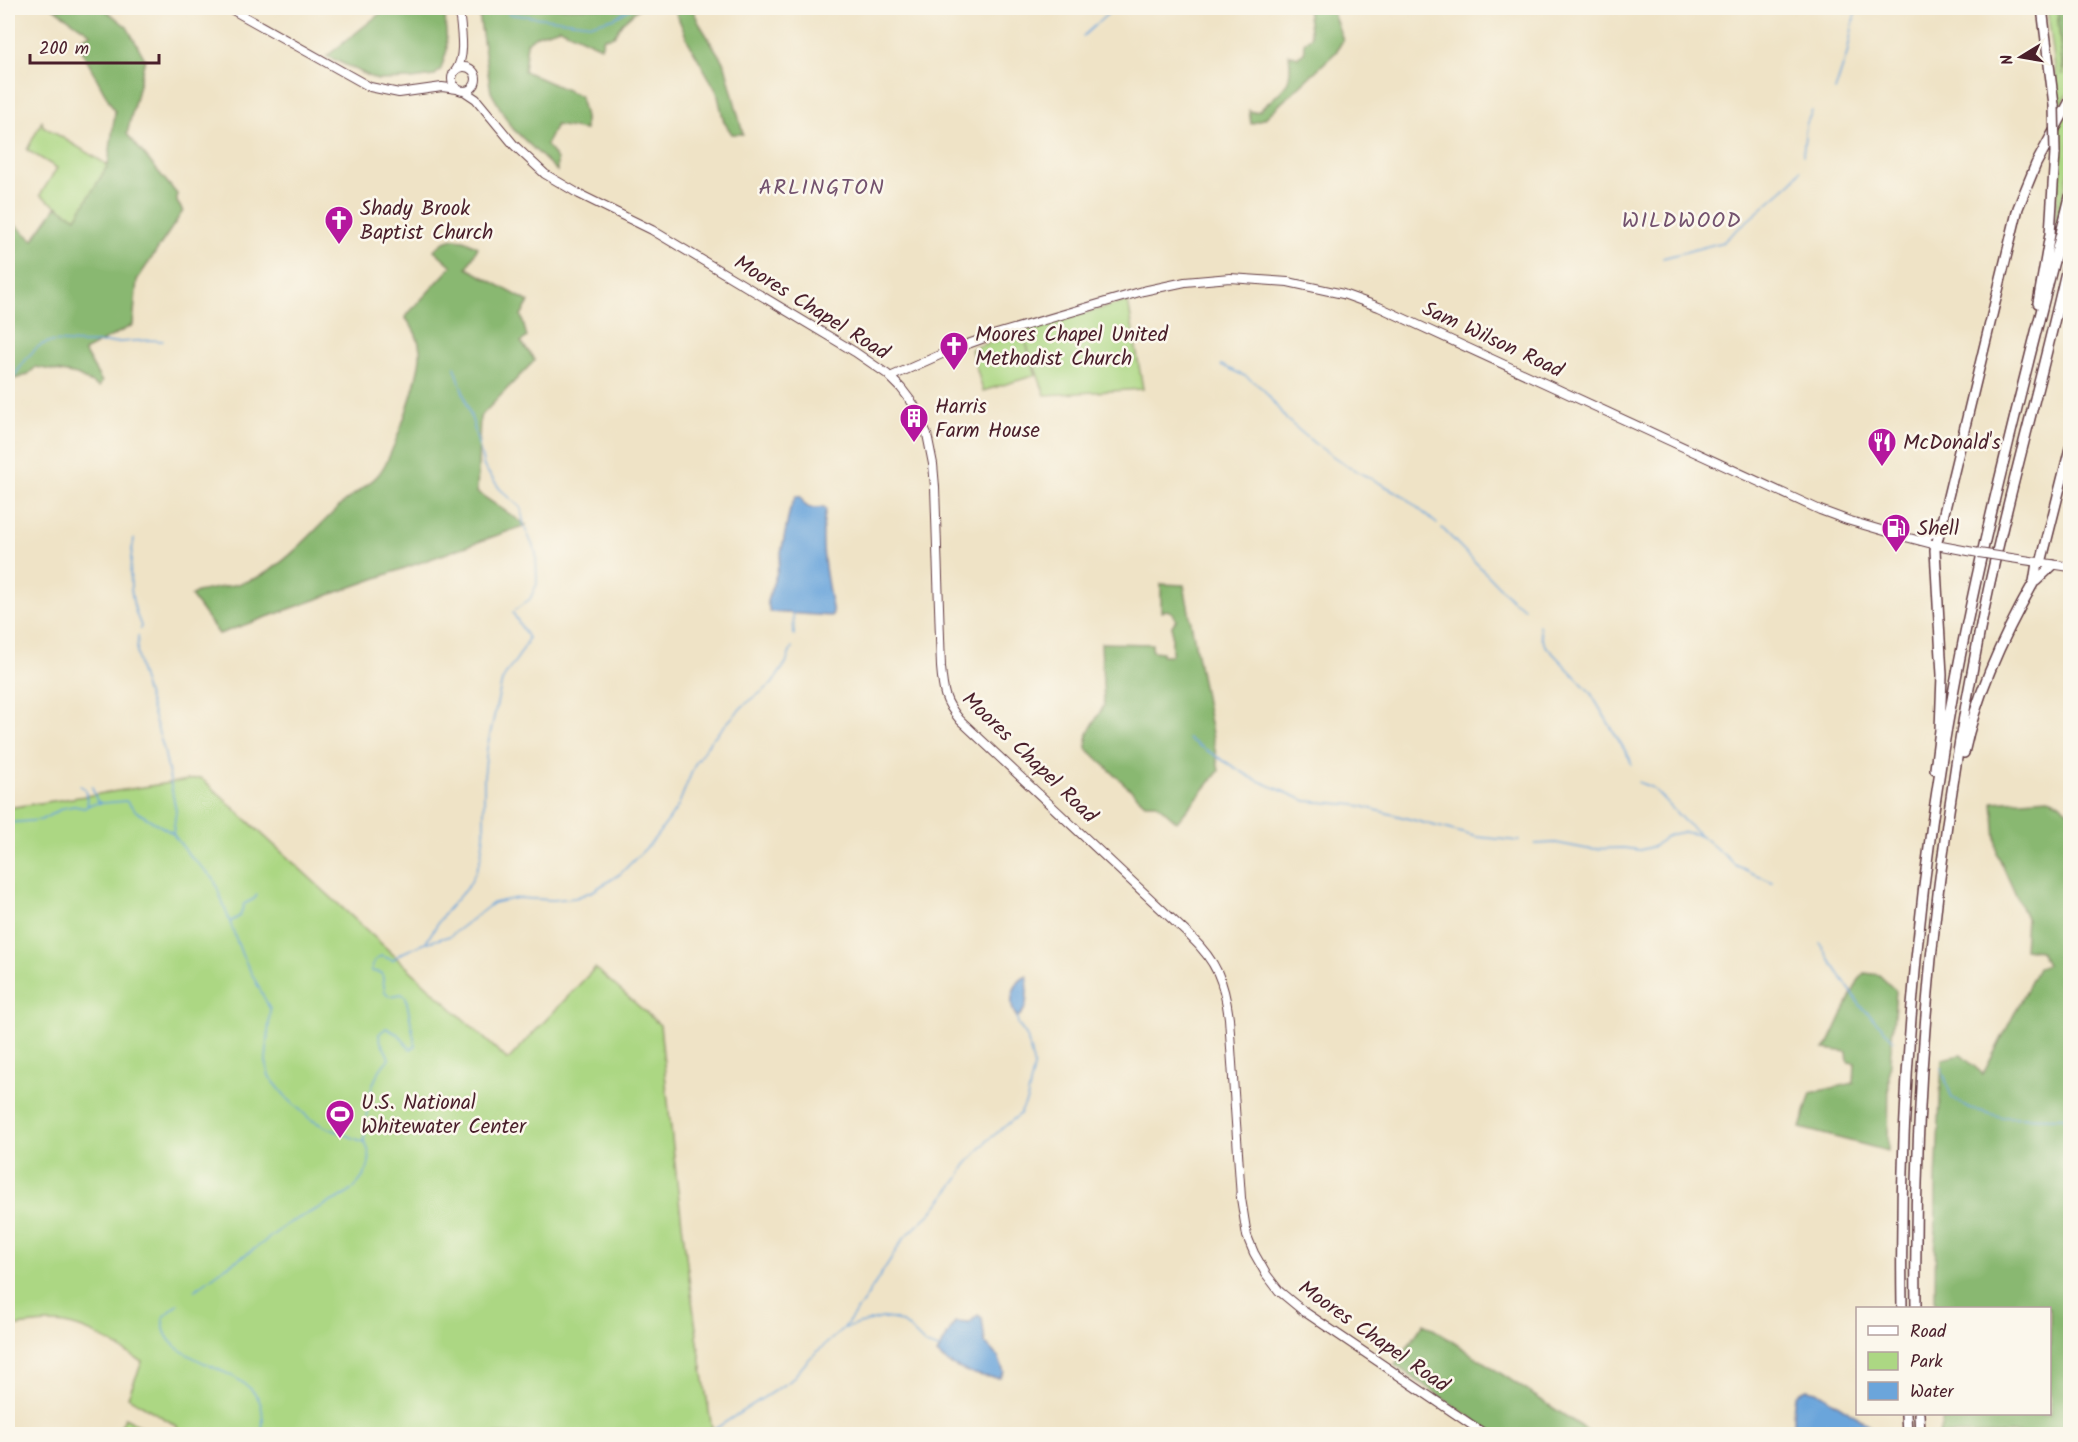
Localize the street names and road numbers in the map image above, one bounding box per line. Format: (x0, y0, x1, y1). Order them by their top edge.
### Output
street label: Moores Chapel Road (727, 247, 896, 370)
street label: Sam Wilson Road (1416, 293, 1569, 388)
street label: Moores Chapel Road (953, 684, 1105, 832)
street label: Moores Chapel Road (1291, 1273, 1456, 1402)

